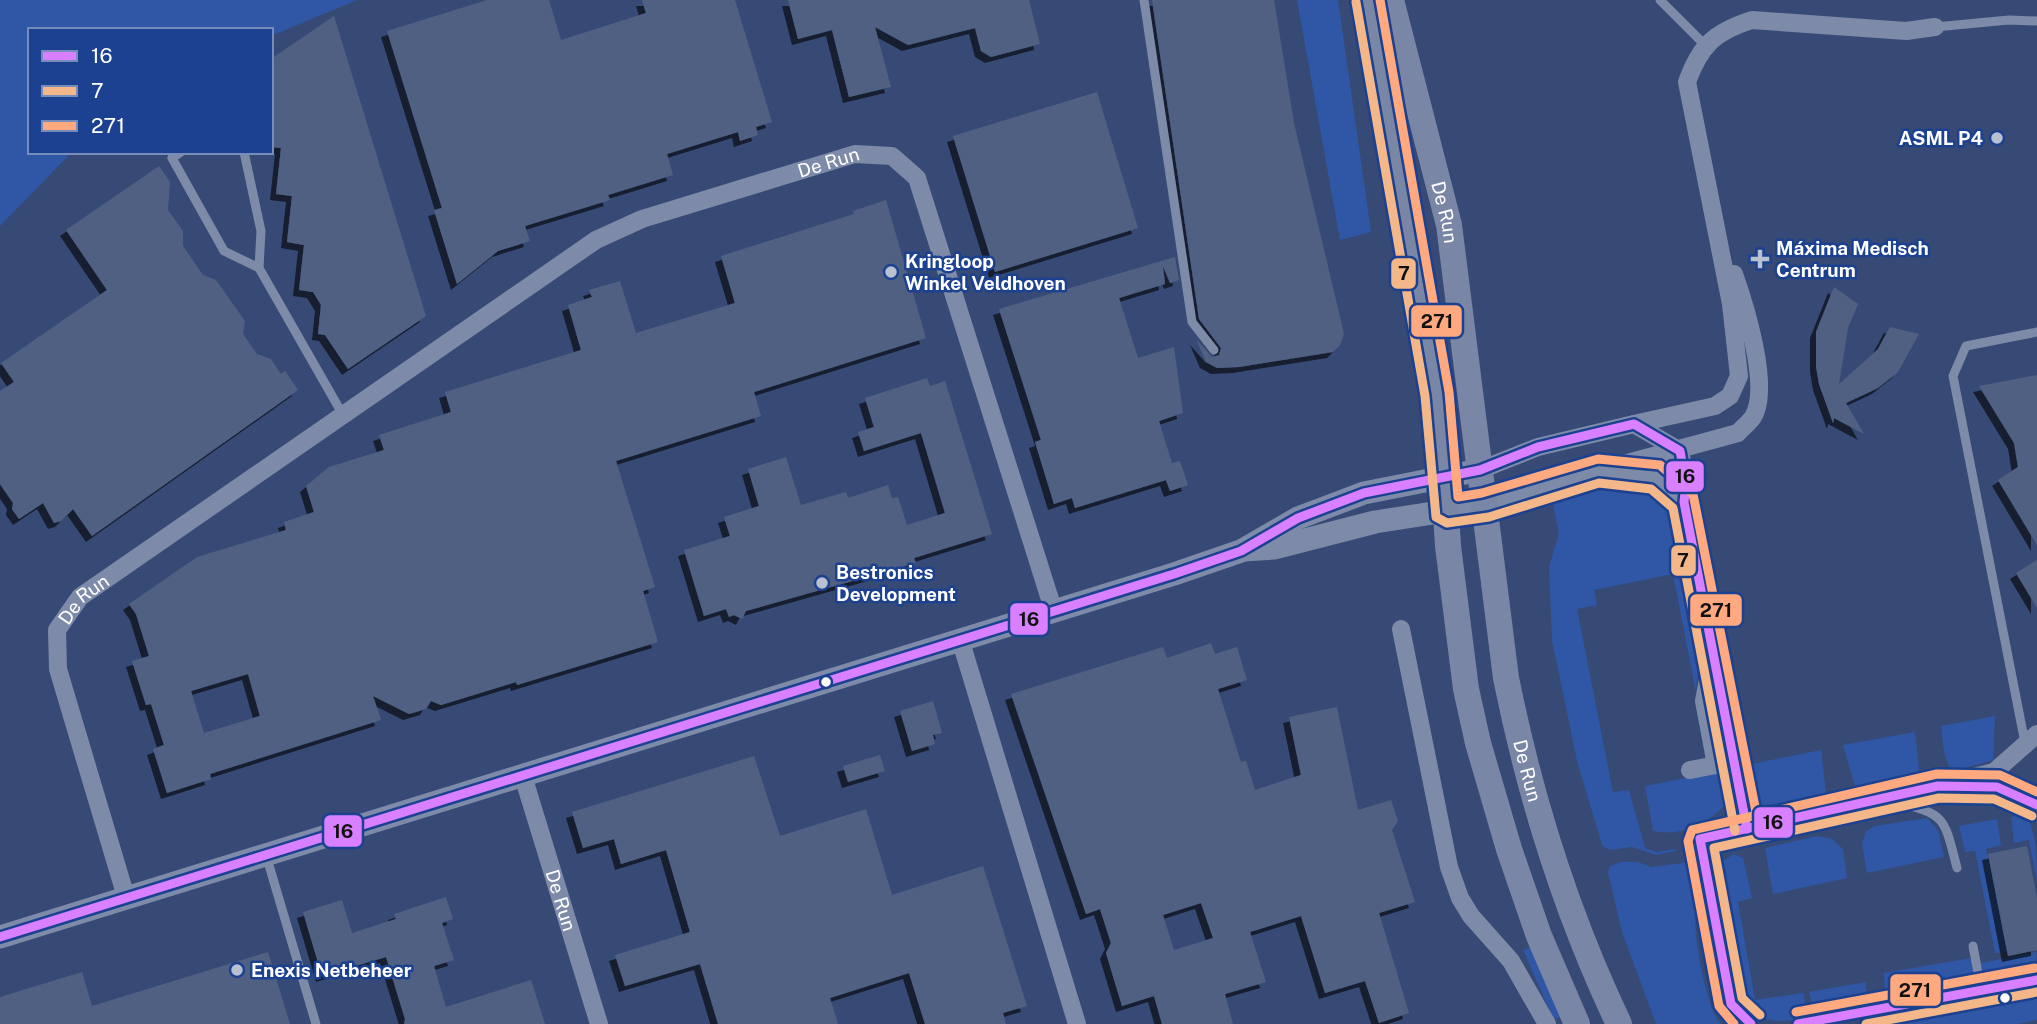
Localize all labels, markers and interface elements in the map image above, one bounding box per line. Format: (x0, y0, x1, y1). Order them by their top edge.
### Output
legend (28, 28, 273, 154)
text: 16 (91, 43, 113, 68)
text: 7 (91, 78, 104, 103)
text: 271 (91, 113, 125, 138)
place label: ASML P4 (1899, 127, 1983, 149)
marker: ASML P4 (1989, 130, 2005, 146)
street label: De Run (795, 142, 862, 182)
street label: De Run (1427, 179, 1462, 245)
place label: Máxima Medisch Centrum (1776, 237, 1929, 281)
marker: Máxima Medisch Centrum (1750, 249, 1770, 269)
place label: Kringloop Winkel Veldhoven (905, 250, 1066, 294)
line badge: 7 (1390, 257, 1417, 290)
text: 7 (1398, 262, 1410, 284)
marker: Kringloop Winkel Veldhoven (883, 264, 899, 280)
line badge: 271 (1410, 304, 1463, 338)
text: 271 (1421, 310, 1453, 332)
line badge: 16 (1665, 460, 1705, 493)
text: 16 (1675, 465, 1695, 487)
line badge: 7 (1670, 544, 1697, 577)
text: 7 (1677, 549, 1689, 571)
place label: Bestronics Development (836, 561, 956, 605)
street label: De Run (53, 569, 113, 629)
marker: Bestronics Development (814, 575, 830, 591)
line badge: 271 (1689, 593, 1743, 627)
text: 271 (1700, 599, 1732, 621)
line badge: 16 (1009, 602, 1049, 636)
text: 16 (1019, 608, 1039, 630)
unlabelled marker (819, 675, 833, 689)
street label: De Run (1509, 737, 1546, 804)
line badge: 16 (1753, 806, 1794, 839)
text: 16 (1763, 811, 1783, 833)
line badge: 16 (323, 814, 363, 848)
text: 16 (333, 820, 353, 842)
street label: De Run (541, 867, 581, 934)
place label: Enexis Netbeheer (251, 959, 412, 981)
marker: Enexis Netbeheer (229, 962, 245, 978)
line badge: 271 (1889, 973, 1942, 1007)
text: 271 (1899, 979, 1931, 1001)
unlabelled marker (1998, 991, 2012, 1005)

